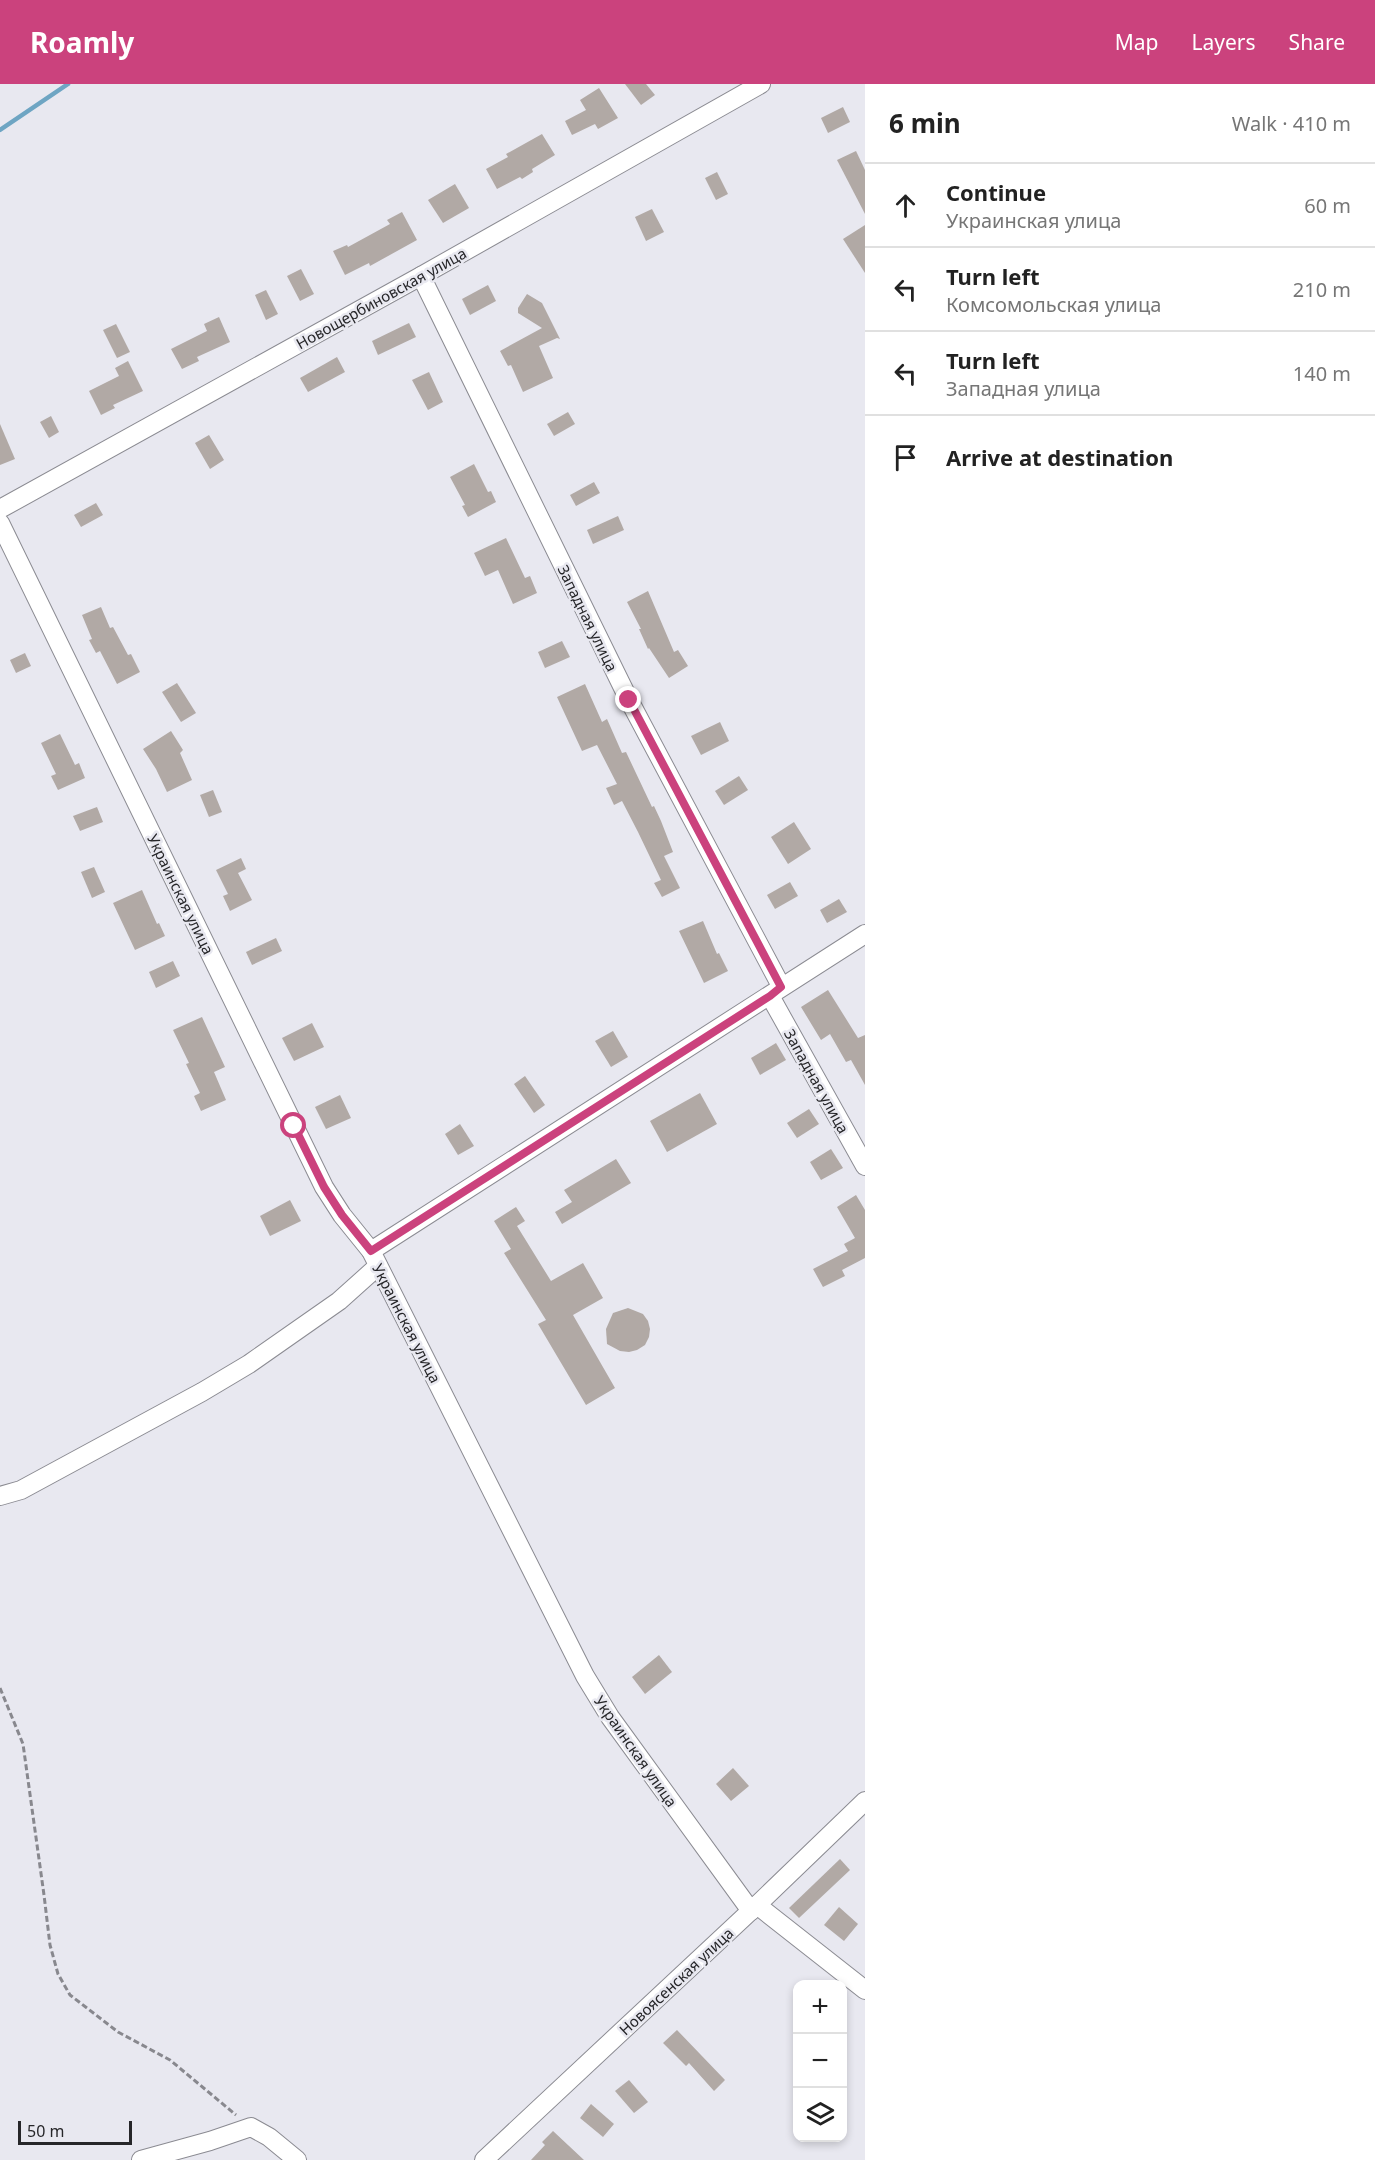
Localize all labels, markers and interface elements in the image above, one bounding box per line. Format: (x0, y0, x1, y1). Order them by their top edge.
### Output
text: Roamly (30, 23, 134, 61)
text: Map (1115, 28, 1159, 56)
text: Layers (1192, 28, 1256, 56)
text: Share (1289, 28, 1345, 56)
text: 6 min (889, 105, 961, 141)
text: Walk · 410 m (1232, 110, 1351, 137)
text: Continue (946, 177, 1046, 207)
icon: ahead (889, 189, 922, 222)
text: 60 m (1304, 192, 1351, 219)
text: Украинская улица (946, 207, 1121, 234)
street label: Новощербиновская улица (292, 243, 470, 353)
text: Turn left (946, 261, 1040, 291)
icon: left (889, 273, 922, 306)
text: 210 m (1293, 276, 1351, 303)
text: Комсомольская улица (946, 291, 1161, 318)
text: Turn left (946, 345, 1040, 375)
icon: left (889, 357, 922, 390)
text: 140 m (1293, 360, 1351, 387)
text: Западная улица (946, 375, 1101, 402)
icon: arrive (889, 441, 922, 474)
text: Arrive at destination (946, 442, 1173, 472)
street label: Западная улица (554, 561, 622, 675)
route end (615, 686, 641, 712)
street label: Украинская улица (143, 831, 219, 957)
street label: Западная улица (780, 1025, 854, 1137)
route start (280, 1112, 306, 1138)
street label: Украинская улица (368, 1260, 446, 1386)
street label: Украинская улица (590, 1691, 682, 1811)
street label: Новоясенская улица (615, 1923, 737, 2039)
map controls (793, 1980, 847, 2142)
button: + (793, 1980, 847, 2034)
button: − (793, 2034, 847, 2088)
button: layers (793, 2088, 847, 2142)
scale bar (18, 2118, 132, 2146)
text: 50 m (27, 2120, 64, 2142)

